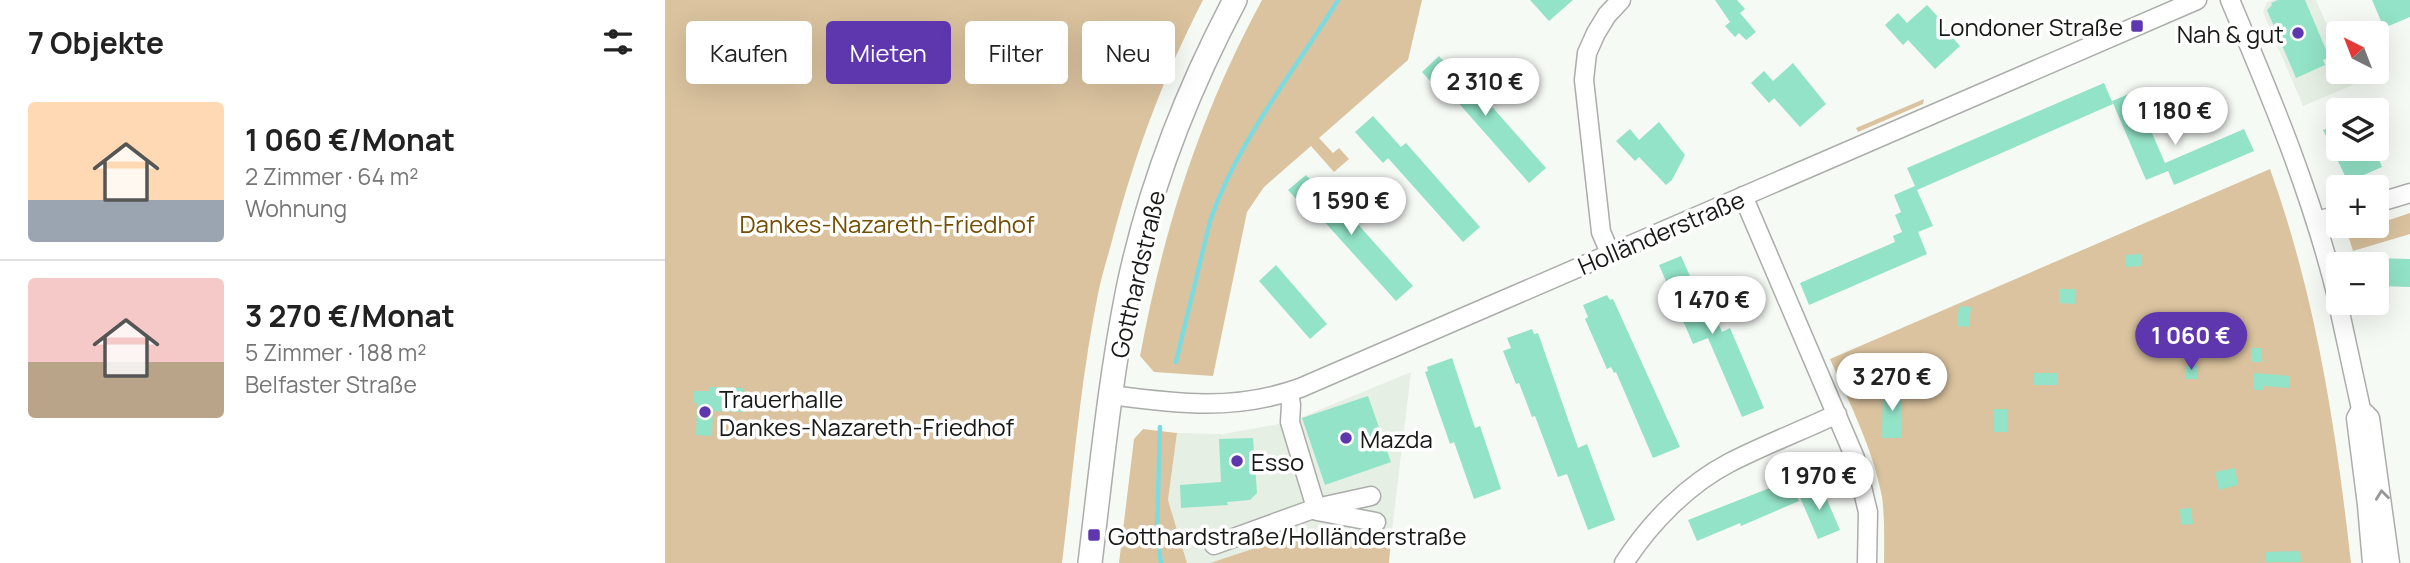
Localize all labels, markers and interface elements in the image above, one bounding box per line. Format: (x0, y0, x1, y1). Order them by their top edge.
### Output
place label: Londoner Straße (1938, 10, 2123, 43)
place label: Nah & gut (2177, 17, 2284, 50)
marker: Londoner Straße (2129, 18, 2145, 34)
chip: Kaufen (686, 21, 812, 84)
chip: Mieten (826, 21, 951, 84)
chip: Filter (965, 21, 1068, 84)
chip: Neu (1082, 21, 1175, 84)
north arrow (2326, 21, 2389, 84)
map controls (2326, 21, 2389, 315)
text: 7 Objekte (28, 22, 164, 63)
icon: filters (599, 23, 637, 61)
marker: Nah & gut (2290, 25, 2306, 41)
pin: 2 310 € (1420, 58, 1550, 118)
text: 2 310 € (1446, 65, 1524, 97)
pin: 1 180 € (2110, 88, 2240, 147)
text: 1 180 € (2138, 94, 2212, 126)
button: layers (2326, 98, 2389, 161)
text: 1 060 €/Monat (245, 119, 455, 160)
icon: home (84, 130, 168, 214)
text: 2 Zimmer · 64 m² (245, 160, 418, 192)
button: + (2326, 175, 2389, 238)
pin: 1 590 € (1286, 177, 1416, 237)
street label: Holländerstraße (1573, 182, 1749, 282)
text: 1 590 € (1312, 184, 1390, 216)
street label: Gotthardstraße (1102, 187, 1172, 361)
text: Wohnung (245, 192, 347, 224)
park label: Dankes-Nazareth-Friedhof (739, 207, 1035, 240)
button: − (2326, 252, 2389, 315)
pin: 1 470 € (1647, 276, 1777, 336)
text: 1 470 € (1674, 283, 1750, 315)
text: 3 270 €/Monat (245, 295, 455, 336)
icon: home (84, 306, 168, 390)
pin: 1 060 € (2126, 312, 2256, 372)
text: 1 060 € (2151, 319, 2231, 351)
text: 5 Zimmer · 188 m² (245, 336, 426, 368)
pin: 3 270 € (1827, 354, 1957, 413)
text: 3 270 € (1852, 360, 1932, 392)
text: Belfaster Straße (245, 368, 417, 400)
place label: Trauerhalle Dankes-Nazareth-Friedhof (719, 382, 1015, 443)
marker: Trauerhalle Dankes-Nazareth-Friedhof (697, 404, 713, 420)
place label: Mazda (1360, 422, 1433, 455)
marker: Mazda (1338, 430, 1354, 446)
place label: Esso (1251, 445, 1304, 478)
pin: 1 970 € (1754, 452, 1884, 512)
marker: Esso (1229, 453, 1245, 469)
text: 1 970 € (1781, 459, 1857, 491)
one-way arrow (2374, 489, 2389, 501)
place label: Gotthardstraße/Holländerstraße (1108, 519, 1466, 552)
marker: Gotthardstraße/Holländerstraße (1086, 527, 1102, 543)

